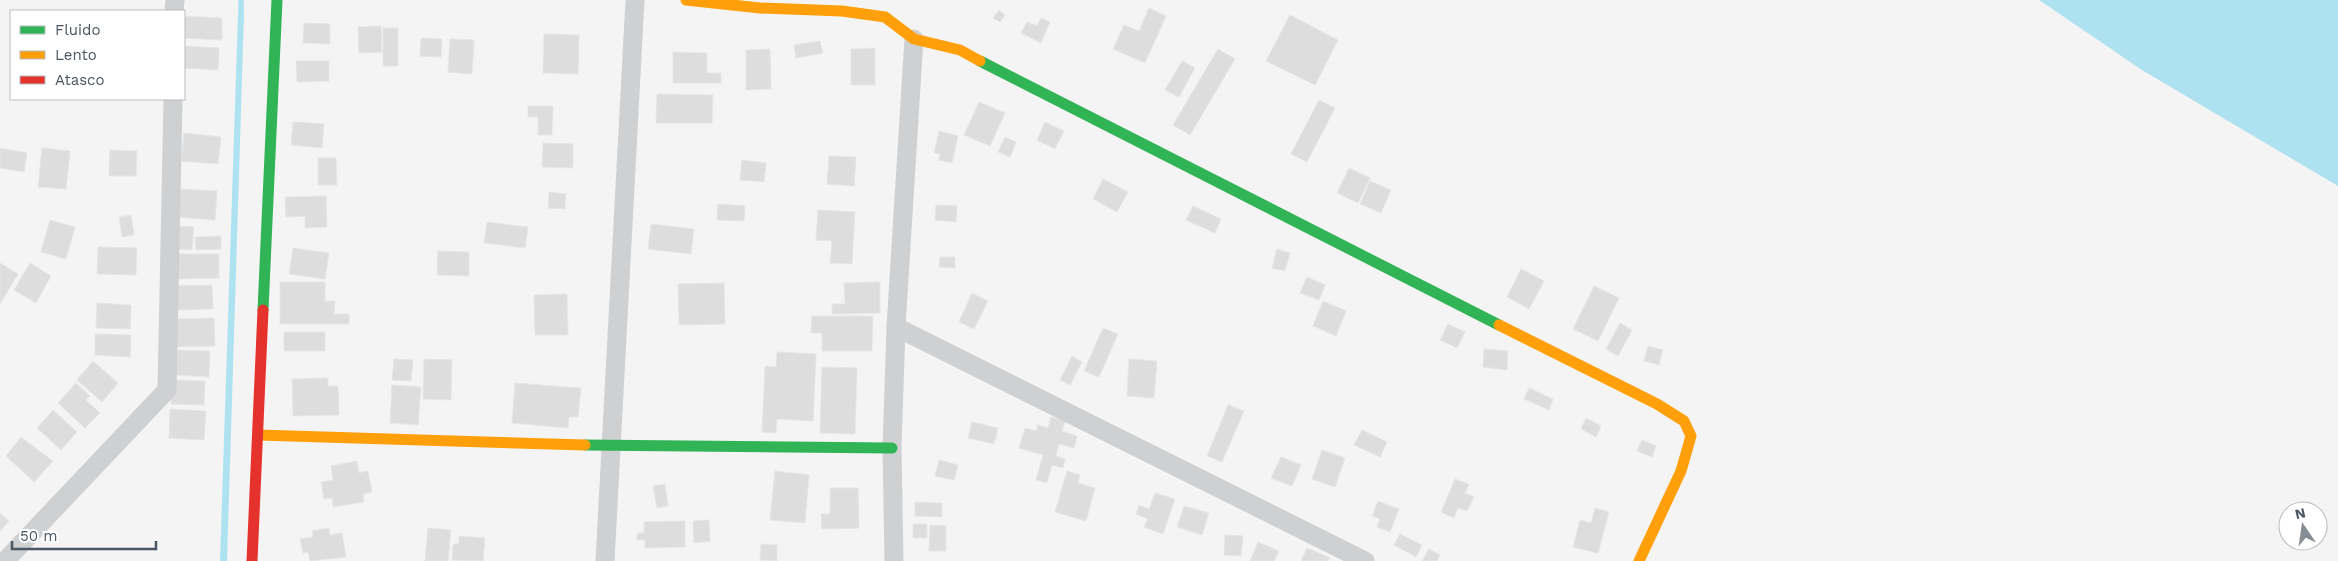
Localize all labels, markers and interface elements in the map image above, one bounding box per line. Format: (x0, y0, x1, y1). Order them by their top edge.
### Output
legend (10, 10, 185, 100)
text: Fluido (55, 21, 100, 39)
text: Lento (55, 46, 97, 64)
text: Atasco (55, 71, 104, 89)
north arrow (2278, 501, 2328, 551)
text: N (2293, 504, 2307, 522)
scale bar (12, 518, 156, 550)
text: 50 m (20, 527, 57, 545)

